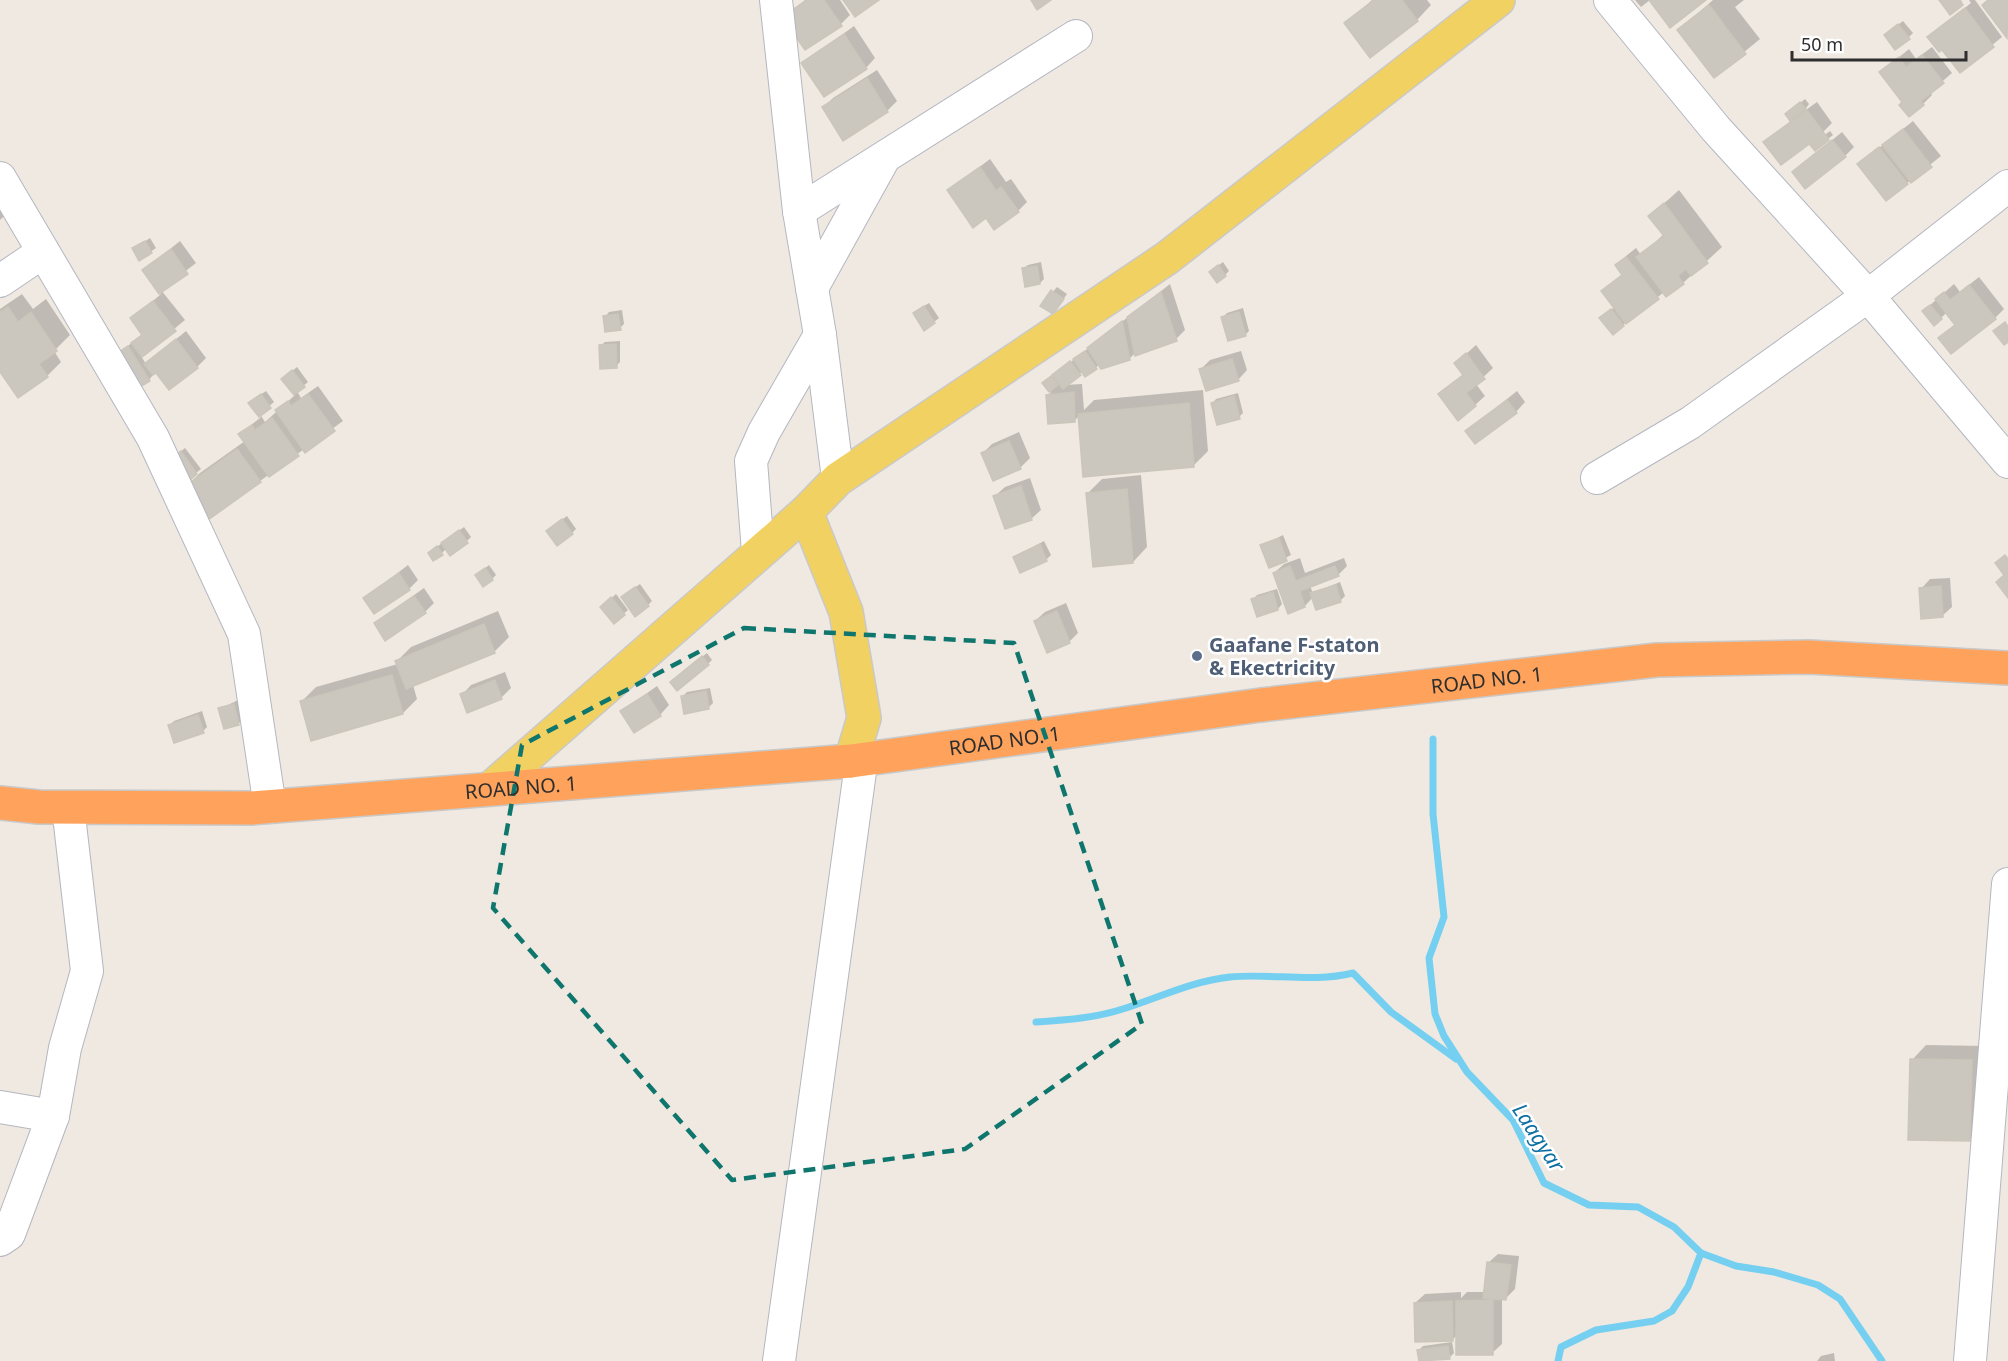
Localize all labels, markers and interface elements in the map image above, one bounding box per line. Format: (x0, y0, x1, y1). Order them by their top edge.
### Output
scale bar (1792, 24, 1966, 62)
text: 50 m (1801, 32, 1843, 56)
place label: Gaafane F-staton & Ekectricity (1209, 631, 1380, 681)
marker: Gaafane F-staton & Ekectricity (1190, 649, 1204, 663)
street label: ROAD NO. 1 (1429, 660, 1544, 699)
street label: ROAD NO. 1 (947, 719, 1062, 761)
street label: ROAD NO. 1 (464, 769, 578, 805)
water label: Laagyar (1507, 1097, 1572, 1178)

